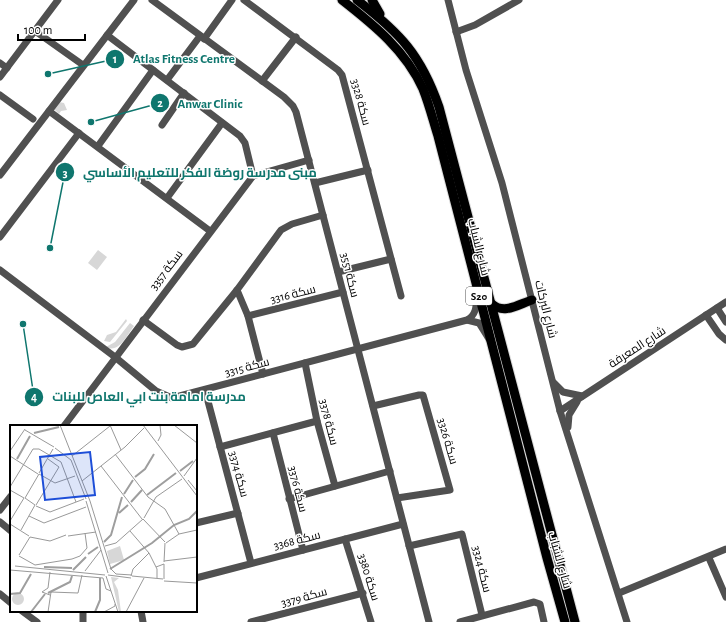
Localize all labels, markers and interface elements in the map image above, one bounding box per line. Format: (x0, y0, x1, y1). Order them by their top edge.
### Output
scale bar (18, 16, 85, 42)
text: 100 m (24, 24, 52, 36)
callout: Atlas Fitness Centre (105, 46, 243, 71)
text: 1 (113, 53, 117, 65)
text: Atlas Fitness Centre (133, 53, 235, 66)
street label: سكة 3328 (349, 77, 373, 127)
callout: Anwar Clinic (150, 91, 251, 116)
text: 2 (157, 97, 163, 109)
text: Anwar Clinic (178, 98, 242, 111)
callout: مبنى مدرسة روضة الفكر للتعليم الأساسي (55, 160, 325, 185)
text: مبنى مدرسة روضة الفكر للتعليم الأساسي (83, 166, 317, 183)
text: 3 (62, 167, 68, 179)
street label: شارع الشباب (464, 217, 492, 277)
street label: سكة 3357 (147, 248, 185, 292)
street label: سكة 3551 (339, 251, 361, 299)
street label: شارع البركات (531, 279, 559, 340)
street label: سكة 3316 (269, 283, 317, 305)
road number: S20 (466, 287, 492, 305)
street label: شارع المعرفة (606, 324, 669, 371)
street label: سكة 3315 (223, 355, 271, 379)
callout: مدرسة امامة بنت ابي العاص للبنات (24, 384, 253, 409)
text: 4 (31, 391, 37, 403)
text: مدرسة امامة بنت ابي العاص للبنات (52, 391, 246, 408)
street label: سكة 3378 (317, 398, 341, 446)
street label: سكة 3326 (436, 416, 460, 466)
inset map (10, 425, 197, 612)
street label: سكة 3374 (227, 450, 251, 499)
street label: سكة 3376 (286, 465, 310, 513)
street label: سكة 3368 (272, 528, 322, 552)
street label: شارع الشباب (544, 530, 574, 590)
street label: سكة 3324 (470, 544, 494, 594)
street label: سكة 3380 (356, 552, 382, 602)
street label: سكة 3379 (280, 585, 328, 609)

